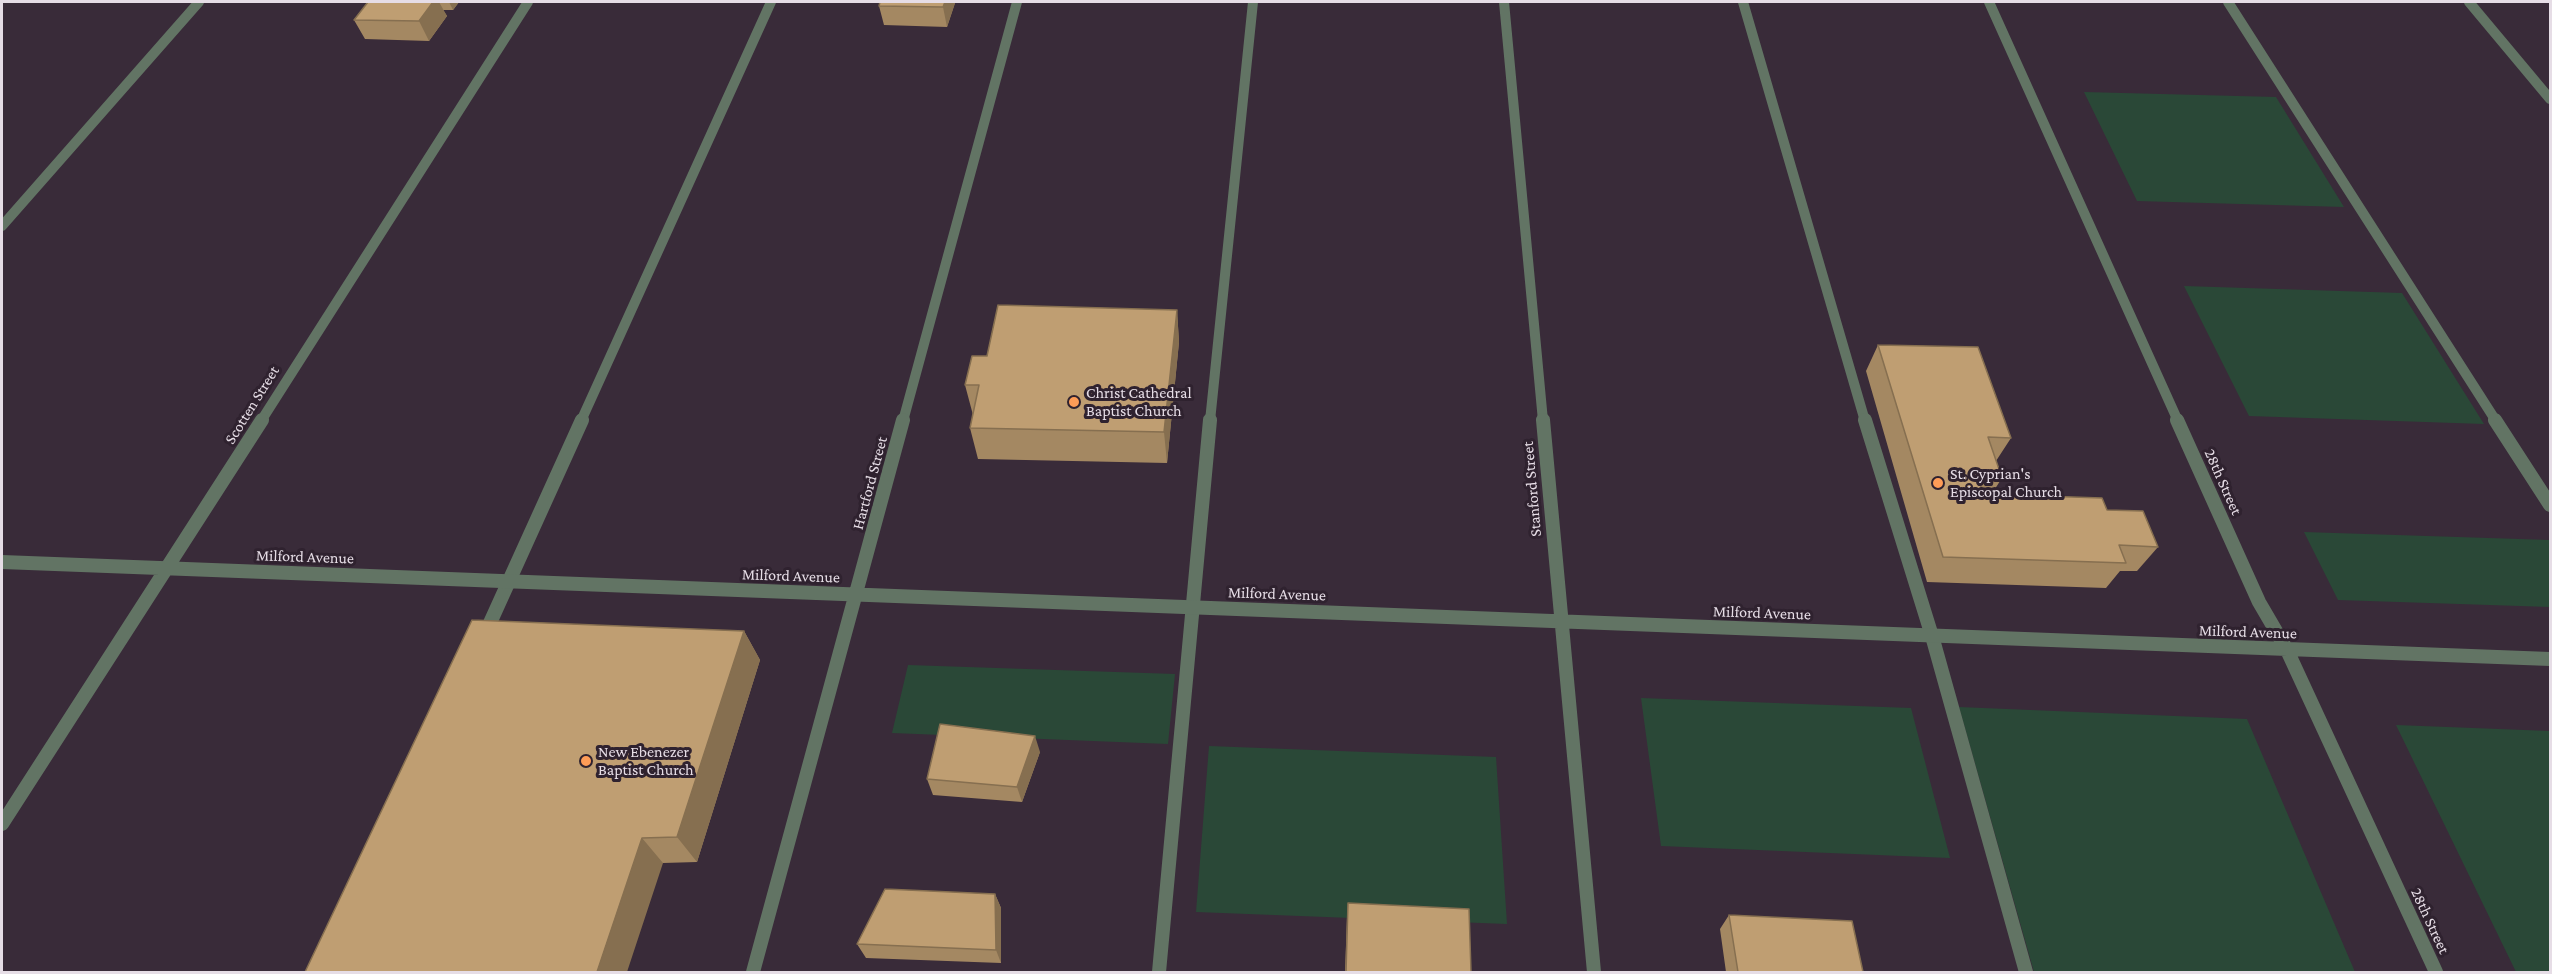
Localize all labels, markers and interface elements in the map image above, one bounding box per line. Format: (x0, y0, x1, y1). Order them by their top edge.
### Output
street label: Scotten Street (220, 362, 284, 448)
place label: Christ Cathedral Baptist Church (1086, 383, 1192, 421)
marker: Christ Cathedral Baptist Church (1067, 395, 1081, 409)
street label: Hartford Street (848, 434, 892, 532)
street label: Stanford Street (1518, 441, 1546, 537)
street label: 28th Street (2200, 446, 2246, 518)
place label: St. Cyprian's Episcopal Church (1950, 464, 2062, 502)
marker: St. Cyprian's Episcopal Church (1931, 476, 1945, 490)
street label: Milford Avenue (256, 546, 354, 568)
street label: Milford Avenue (742, 565, 840, 587)
street label: Milford Avenue (1228, 583, 1326, 605)
street label: Milford Avenue (1713, 602, 1811, 624)
street label: Milford Avenue (2199, 621, 2297, 643)
place label: New Ebenezer Baptist Church (598, 742, 694, 780)
marker: New Ebenezer Baptist Church (579, 754, 593, 768)
street label: 28th Street (2406, 885, 2454, 957)

